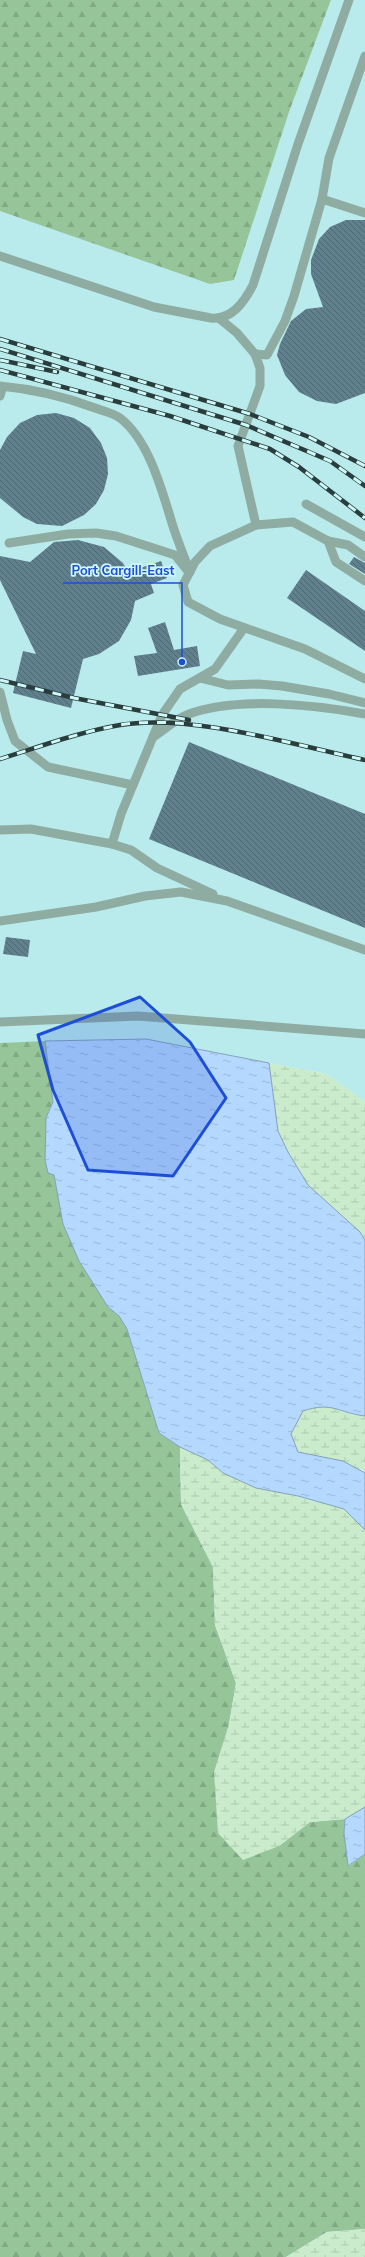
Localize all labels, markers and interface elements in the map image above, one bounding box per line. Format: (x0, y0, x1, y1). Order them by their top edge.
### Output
callout: Port Cargill-East (63, 558, 182, 583)
text: Port Cargill-East (72, 562, 174, 578)

